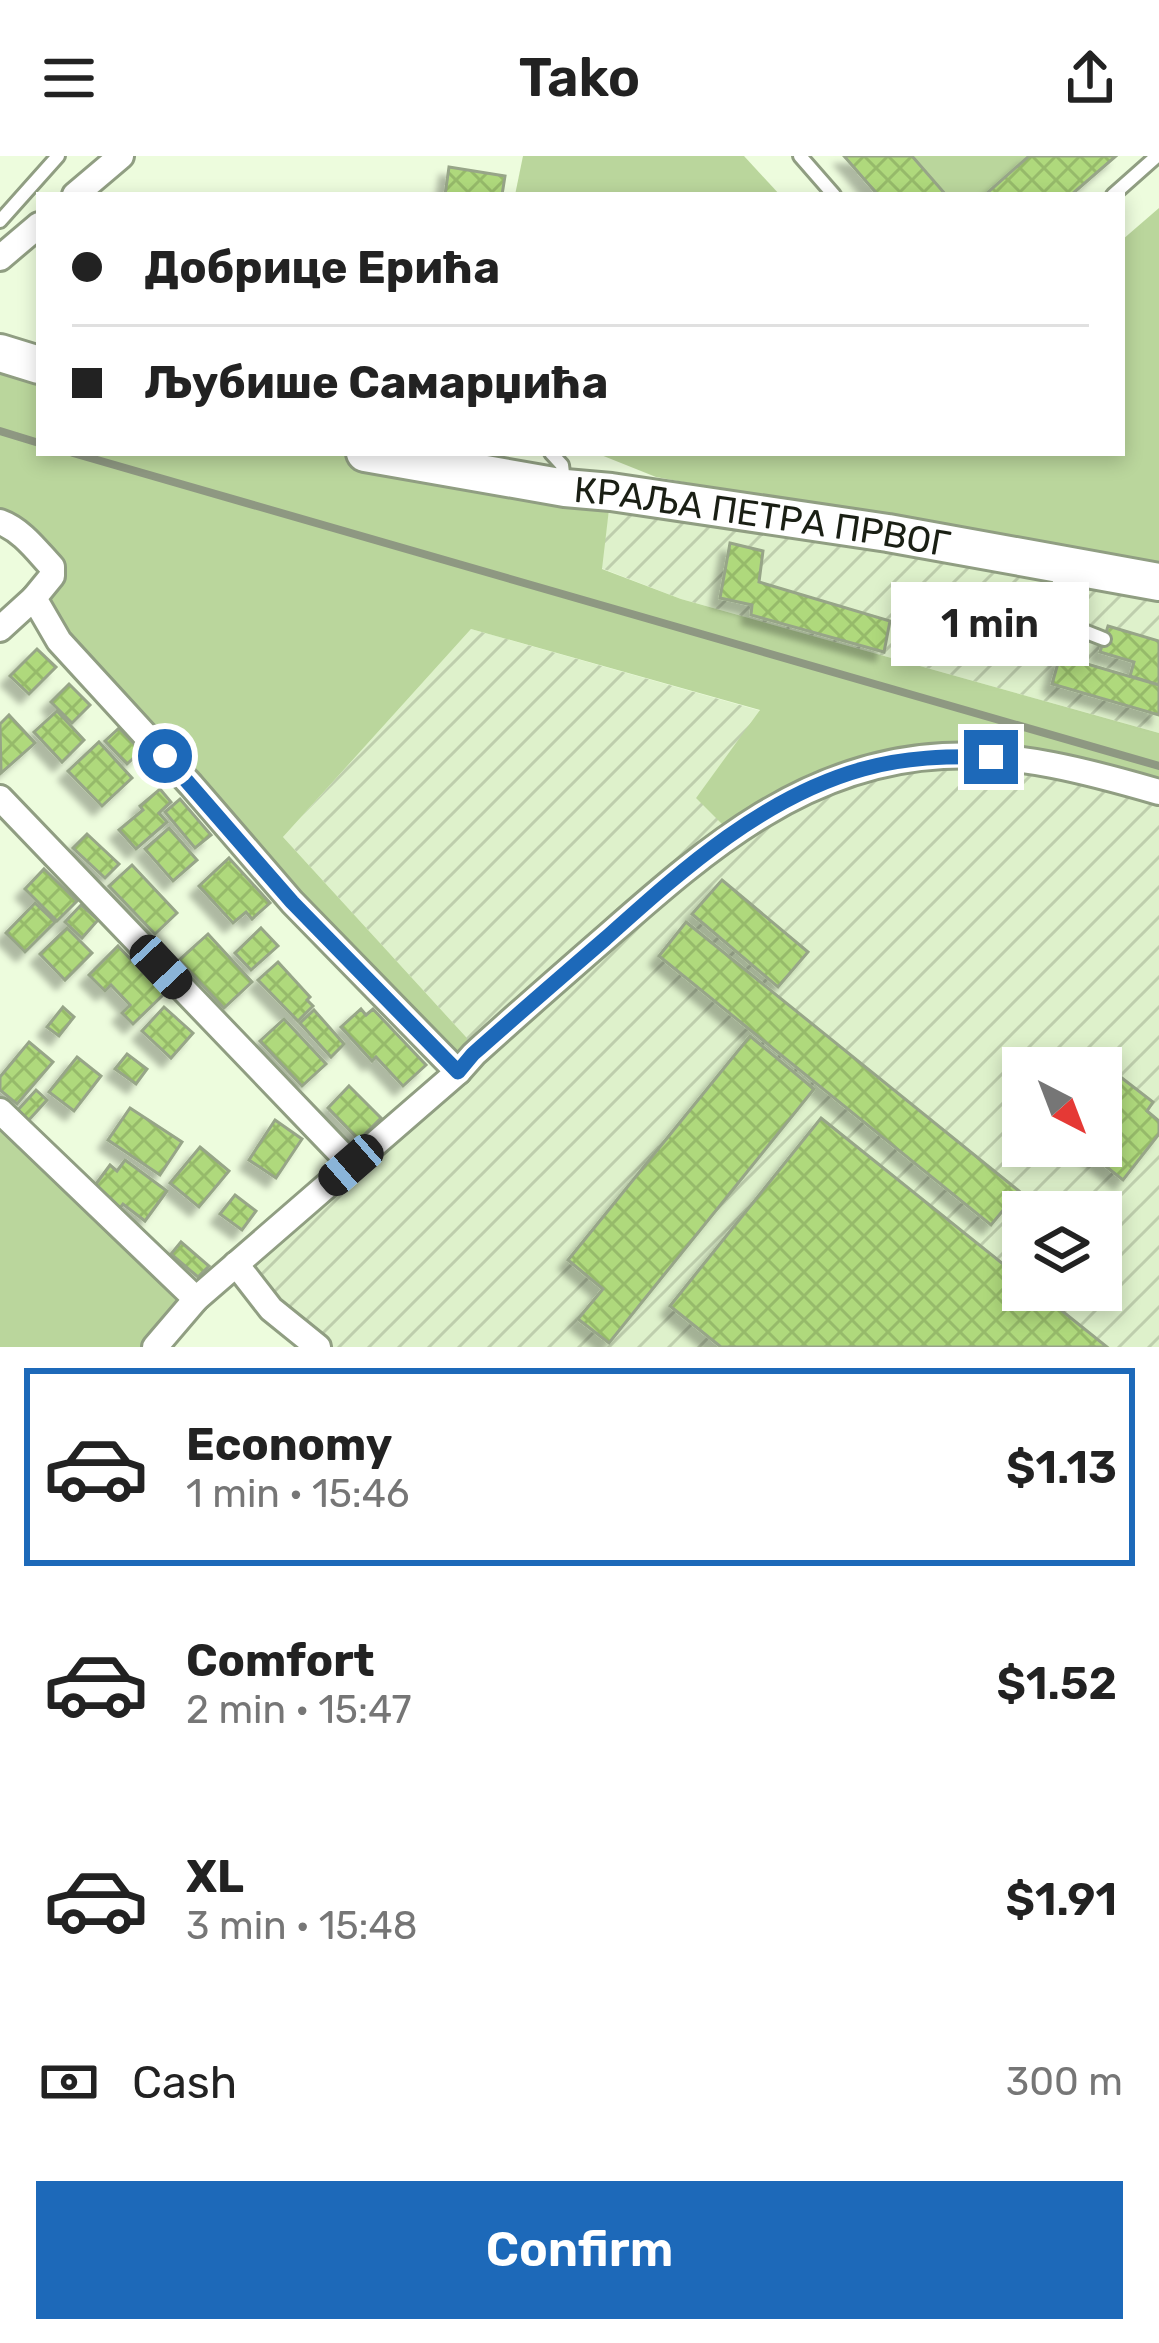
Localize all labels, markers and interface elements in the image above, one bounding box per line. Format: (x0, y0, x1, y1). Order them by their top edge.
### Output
icon: menu (36, 45, 102, 111)
icon: share (1057, 45, 1123, 111)
text: Tako (519, 46, 640, 110)
text: Добрице Ерића (144, 241, 500, 294)
text: Љубише Самарџића (144, 356, 608, 409)
street label: КРАЉА ПЕТРА ПРВОГ (572, 468, 953, 566)
callout: 1 min (892, 583, 1090, 667)
text: 1 min (941, 601, 1039, 647)
route start (138, 729, 192, 783)
route end (964, 730, 1018, 784)
car (123, 928, 199, 1006)
north arrow (1002, 1047, 1122, 1167)
map controls (1002, 1047, 1122, 1311)
car (312, 1128, 390, 1202)
button: layers (1002, 1191, 1122, 1311)
icon: car (42, 1413, 150, 1521)
text: Economy (186, 1418, 392, 1471)
text: $1.13 (1006, 1441, 1117, 1494)
text: 1 min · 15:46 (186, 1471, 410, 1517)
icon: car (42, 1629, 150, 1737)
text: Comfort (186, 1634, 375, 1687)
text: $1.52 (997, 1657, 1117, 1710)
text: 2 min · 15:47 (186, 1687, 412, 1733)
icon: car (42, 1845, 150, 1953)
text: XL (186, 1850, 244, 1903)
text: $1.91 (1006, 1873, 1117, 1926)
text: 3 min · 15:48 (186, 1903, 418, 1949)
icon: cash (36, 2049, 102, 2115)
text: Cash (132, 2056, 237, 2109)
text: 300 m (1006, 2059, 1123, 2105)
button: Confirm (36, 2181, 1123, 2319)

